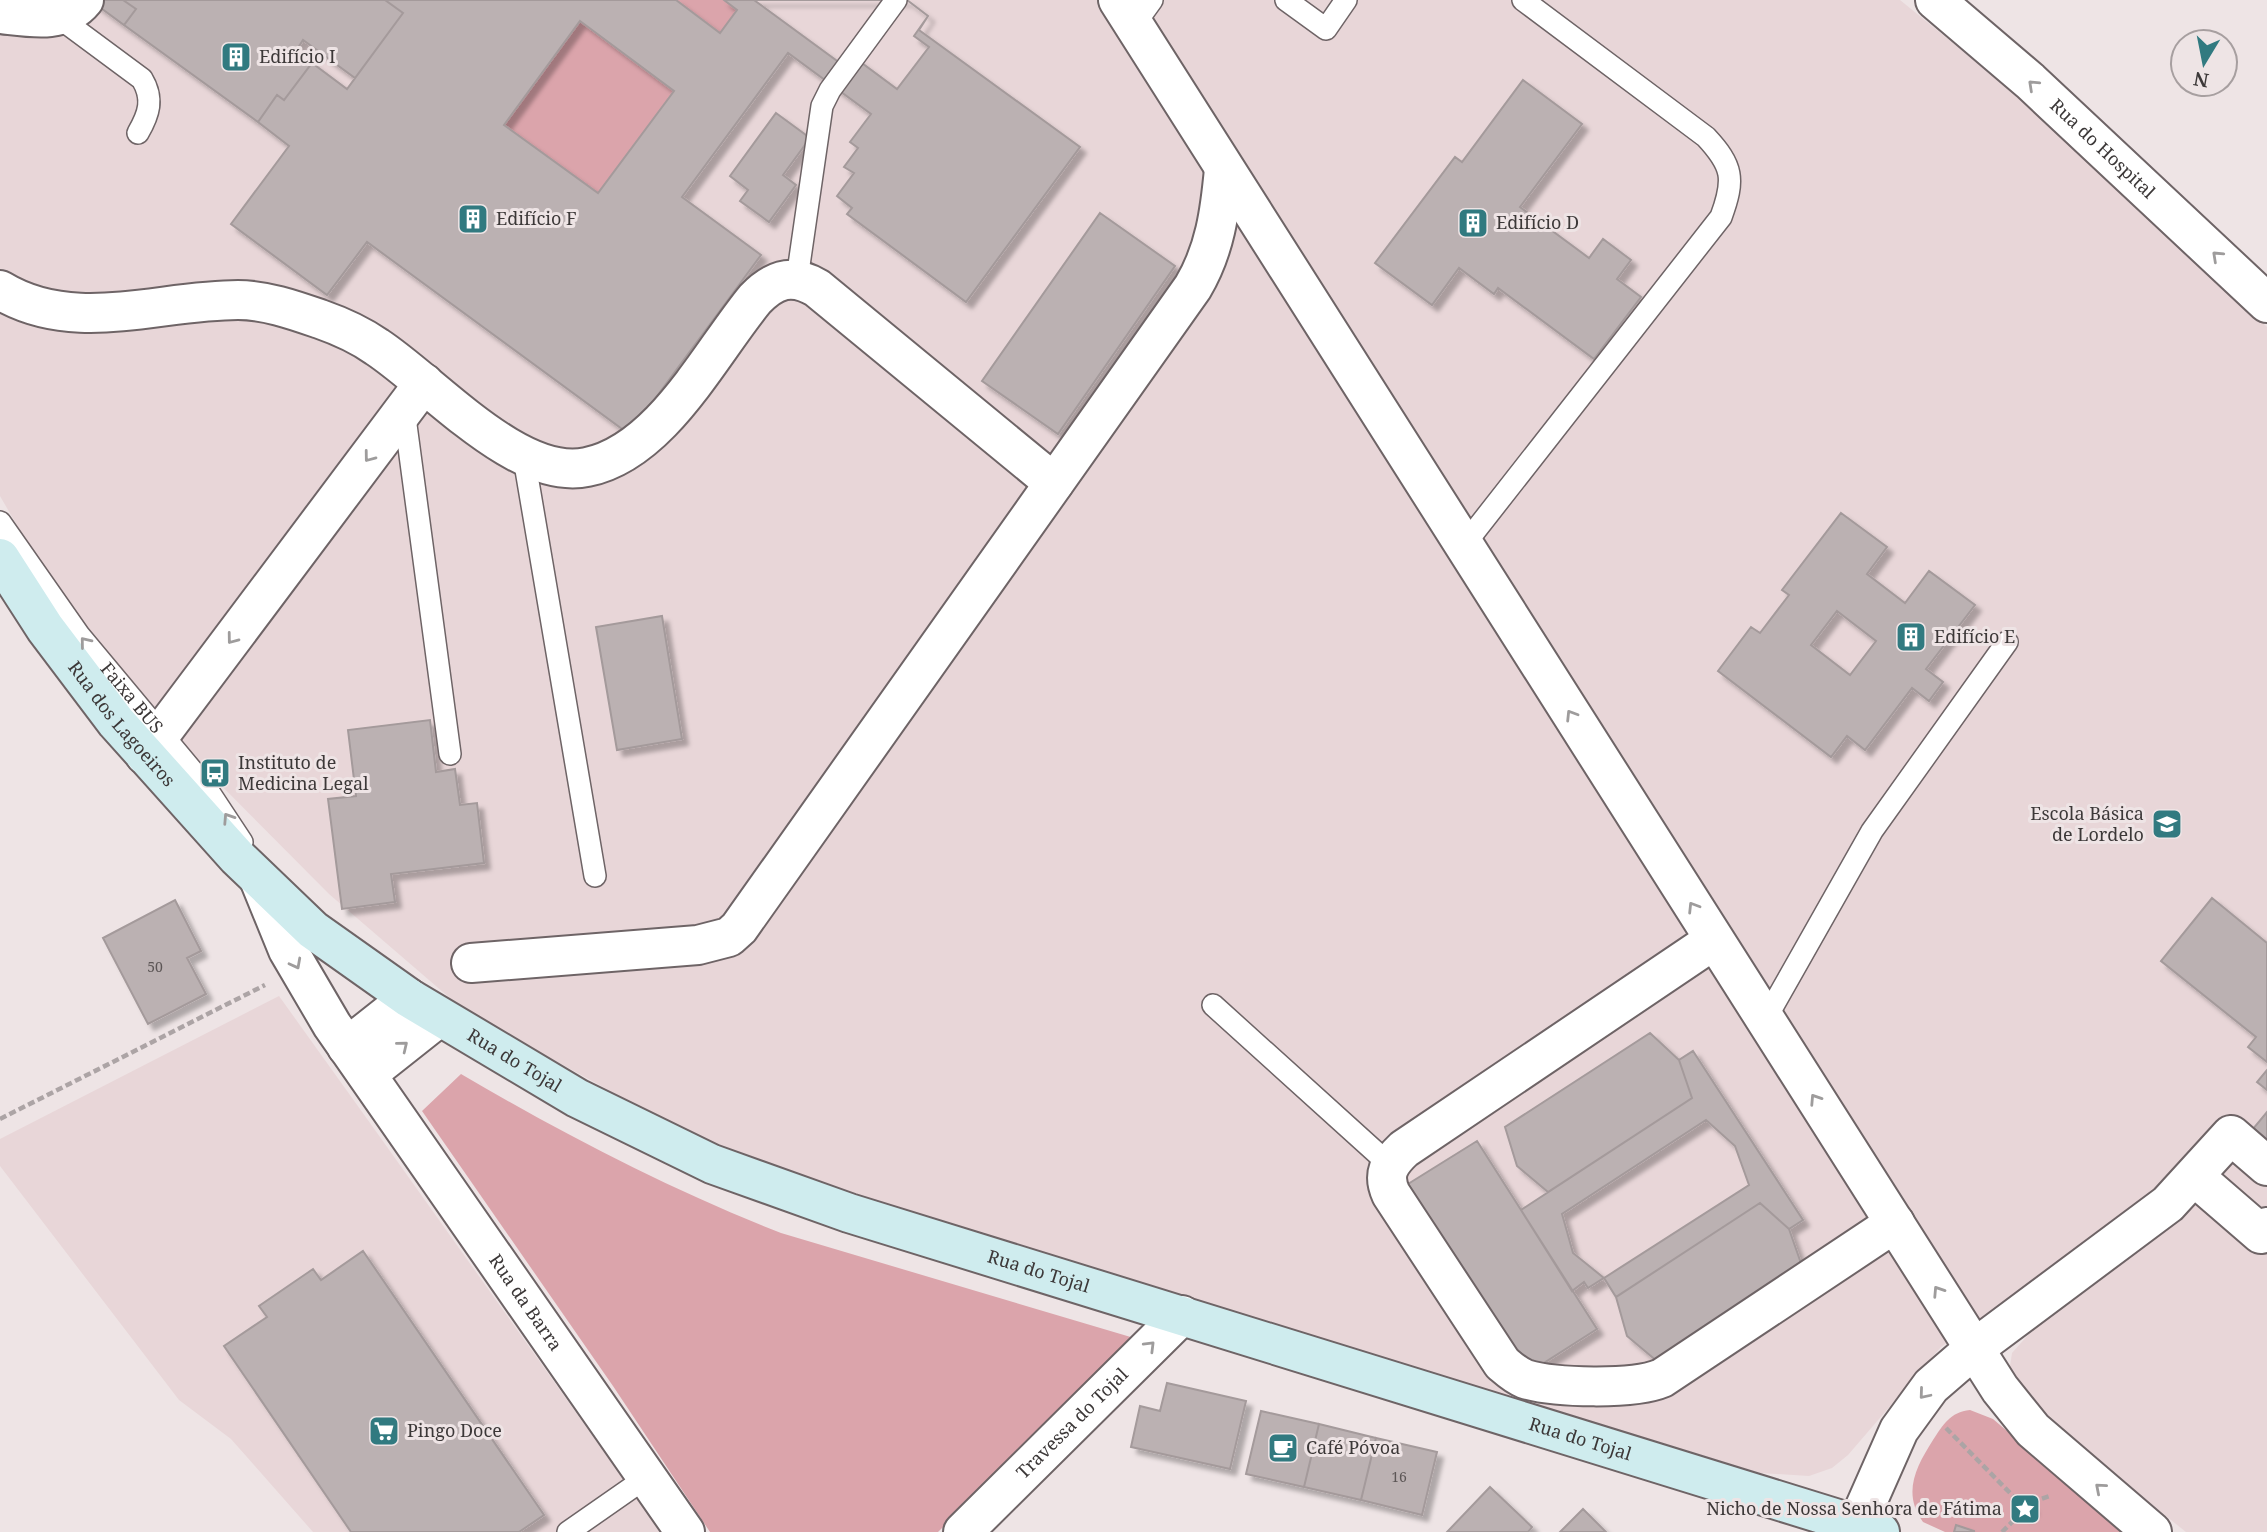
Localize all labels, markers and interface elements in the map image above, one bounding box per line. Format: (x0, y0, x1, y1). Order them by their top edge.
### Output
north arrow (2169, 28, 2239, 98)
building icon: Edifício I (219, 40, 253, 74)
place label: Edifício I (259, 44, 336, 68)
text: N (2191, 66, 2211, 94)
one-way arrow (2028, 80, 2041, 93)
street label: Rua do Hospital (2045, 93, 2161, 204)
building icon: Edifício F (456, 202, 490, 236)
place label: Edifício F (496, 206, 577, 230)
building icon: Edifício D (1456, 206, 1490, 240)
place label: Edifício D (1496, 210, 1579, 234)
one-way arrow (2212, 252, 2225, 265)
one-way arrow (364, 450, 377, 462)
building icon: Edifício E (1894, 620, 1928, 654)
place label: Edifício E (1934, 624, 2015, 648)
one-way arrow (228, 632, 240, 644)
one-way arrow (80, 637, 93, 649)
street label: Rua dos Lagoeiros (63, 656, 181, 791)
street label: Faixa BUS (96, 657, 169, 738)
one-way arrow (1567, 710, 1580, 723)
place label: Instituto de Medicina Legal (238, 750, 369, 795)
bus stop icon: Instituto de Medicina Legal (198, 756, 232, 790)
place label: Escola Básica de Lordelo (2030, 801, 2144, 846)
school or university icon: Escola Básica de Lordelo (2150, 807, 2184, 841)
one-way arrow (224, 813, 237, 826)
one-way arrow (1688, 902, 1701, 915)
house number: 50 (147, 957, 163, 976)
one-way arrow (288, 957, 301, 969)
street label: Rua do Tojal (463, 1022, 567, 1097)
one-way arrow (396, 1041, 408, 1054)
one-way arrow (1811, 1094, 1824, 1107)
street label: Rua do Tojal (985, 1244, 1093, 1298)
street label: Rua da Barra (484, 1249, 568, 1355)
one-way arrow (1934, 1285, 1947, 1298)
one-way arrow (1142, 1341, 1155, 1354)
street label: Travessa do Tojal (1011, 1362, 1133, 1484)
one-way arrow (1920, 1386, 1933, 1399)
street label: Rua do Tojal (1526, 1411, 1635, 1466)
supermarket icon: Pingo Doce (367, 1414, 401, 1448)
place label: Pingo Doce (407, 1418, 502, 1442)
cafe icon: Café Póvoa (1266, 1431, 1300, 1465)
place label: Café Póvoa (1306, 1435, 1400, 1459)
house number: 16 (1391, 1467, 1407, 1486)
one-way arrow (2096, 1484, 2109, 1496)
place icon: Nicho de Nossa Senhora de Fátima (2008, 1492, 2042, 1526)
place label: Nicho de Nossa Senhora de Fátima (1706, 1496, 2002, 1520)

